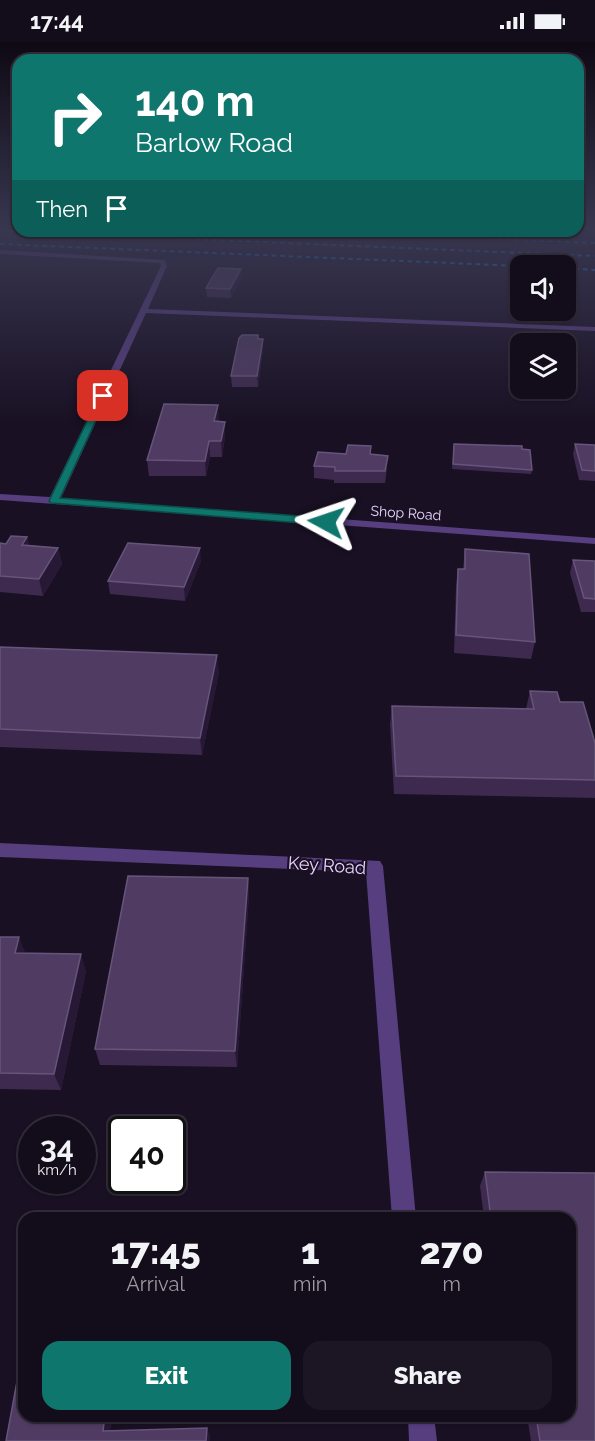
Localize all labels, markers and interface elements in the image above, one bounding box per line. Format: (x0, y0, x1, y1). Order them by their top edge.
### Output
text: 17:44 (30, 8, 84, 34)
text: 140 m (135, 77, 255, 126)
icon: right (36, 78, 114, 156)
text: Barlow Road (135, 127, 293, 158)
icon: arrive (100, 192, 133, 225)
text: Then (36, 196, 88, 222)
map controls (510, 255, 576, 399)
button: sound (510, 255, 576, 321)
button: layers (510, 333, 576, 399)
pin (77, 370, 128, 421)
icon: arrive (86, 379, 119, 412)
position arrow (294, 490, 358, 554)
street label: Shop Road (370, 503, 442, 523)
street label: Key Road (287, 852, 367, 878)
speed limit sign: 40 (108, 1116, 186, 1194)
text: 34 (40, 1130, 74, 1165)
text: km/h (37, 1161, 77, 1179)
text: 17:45 (110, 1230, 201, 1272)
text: 1 (301, 1230, 320, 1272)
text: 270 (420, 1230, 484, 1272)
text: Arrival (126, 1272, 185, 1296)
text: min (293, 1272, 327, 1296)
text: m (443, 1272, 461, 1296)
button: Exit (42, 1341, 291, 1410)
button: Share (303, 1341, 552, 1410)

